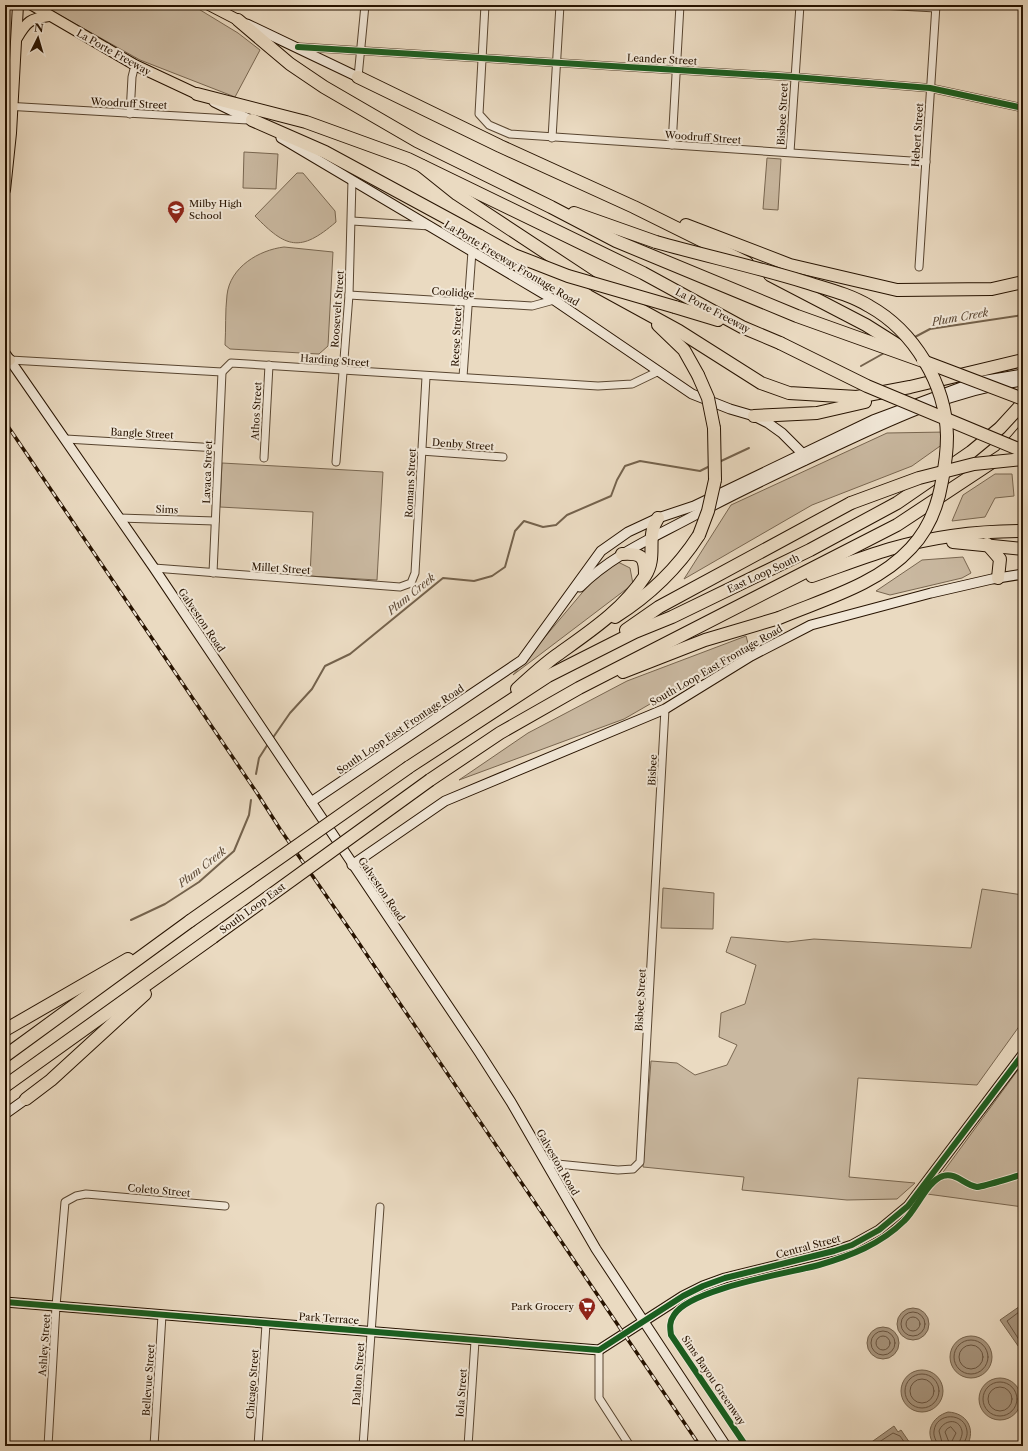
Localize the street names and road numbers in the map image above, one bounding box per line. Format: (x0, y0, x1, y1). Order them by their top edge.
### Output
street label: La Porte Freeway (74, 27, 154, 78)
street label: Leander Street (626, 51, 698, 68)
street label: Bisbee Street (774, 82, 791, 146)
street label: Woodruff Street (89, 95, 168, 112)
street label: Hebert Street (909, 102, 926, 168)
street label: Woodruff Street (663, 128, 742, 147)
street label: La Porte Freeway Frontage Road (442, 218, 582, 309)
street label: Roosevelt Street (328, 269, 347, 348)
street label: Coolidge (431, 285, 475, 301)
street label: La Porte Freeway (673, 285, 753, 336)
street label: Reese Street (448, 307, 465, 367)
street label: Harding Street (300, 352, 371, 369)
street label: Athos Street (248, 381, 265, 442)
street label: Bangle Street (110, 425, 174, 442)
street label: Denby Street (432, 436, 495, 453)
street label: Lavaca Street (200, 440, 215, 504)
street label: Romans Street (402, 447, 419, 518)
street label: Sims (155, 503, 179, 516)
street label: East Loop South (725, 551, 802, 596)
street label: Millet Street (251, 560, 311, 577)
street label: Galveston Road (175, 586, 228, 655)
street label: South Loop East Frontage Road (648, 622, 785, 709)
street label: South Loop East Frontage Road (334, 682, 467, 777)
street label: Bisbee (645, 754, 660, 786)
street label: Galveston Road (355, 855, 408, 924)
street label: South Loop East (217, 880, 288, 937)
street label: Bisbee Street (632, 968, 649, 1032)
street label: Galveston Road (533, 1127, 582, 1198)
street label: Coleto Street (127, 1181, 191, 1200)
street label: Central Street (774, 1231, 842, 1261)
street label: Park Terrace (298, 1310, 360, 1327)
street label: Ashley Street (36, 1313, 53, 1378)
street label: Sims Bayou Greenway (679, 1333, 749, 1428)
street label: Dalton Street (350, 1342, 367, 1406)
street label: Bellevue Street (139, 1343, 158, 1416)
street label: Chicago Street (244, 1348, 261, 1419)
street label: Iola Street (453, 1368, 470, 1418)

